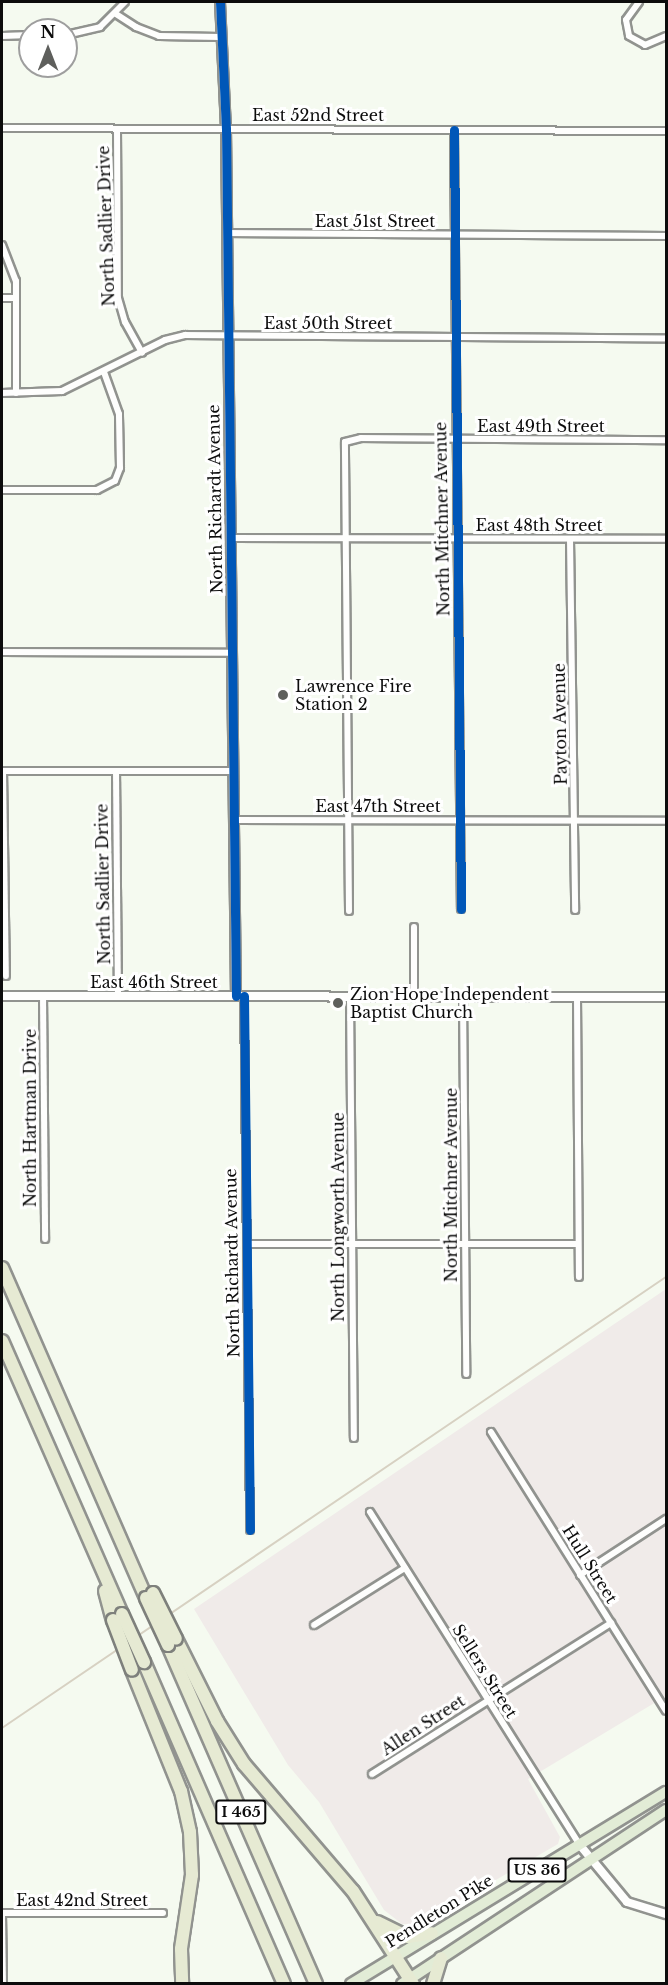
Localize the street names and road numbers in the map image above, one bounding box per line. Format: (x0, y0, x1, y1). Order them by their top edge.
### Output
street label: East 52nd Street (252, 105, 384, 125)
street label: North Sadlier Drive (94, 145, 118, 307)
street label: East 51st Street (315, 211, 435, 231)
street label: East 50th Street (264, 313, 392, 333)
street label: North Richardt Avenue (204, 404, 226, 594)
street label: East 49th Street (477, 416, 605, 436)
street label: North Mitchner Avenue (431, 421, 453, 617)
street label: East 48th Street (475, 515, 603, 535)
street label: Payton Avenue (549, 663, 571, 785)
street label: East 47th Street (315, 796, 441, 816)
street label: North Sadlier Drive (92, 803, 114, 965)
street label: East 46th Street (90, 972, 218, 992)
street label: North Hartman Drive (20, 1029, 40, 1207)
street label: North Mitchner Avenue (441, 1087, 461, 1283)
street label: North Longworth Avenue (328, 1112, 348, 1322)
street label: North Richardt Avenue (221, 1168, 243, 1358)
street label: Hull Street (558, 1521, 622, 1607)
street label: Sellers Street (449, 1621, 521, 1721)
street label: Allen Street (378, 1691, 468, 1759)
road number: I 465 (214, 1800, 268, 1824)
road number: US 36 (507, 1858, 567, 1882)
street label: Pendleton Pike (382, 1870, 496, 1952)
street label: East 42nd Street (16, 1890, 148, 1910)

